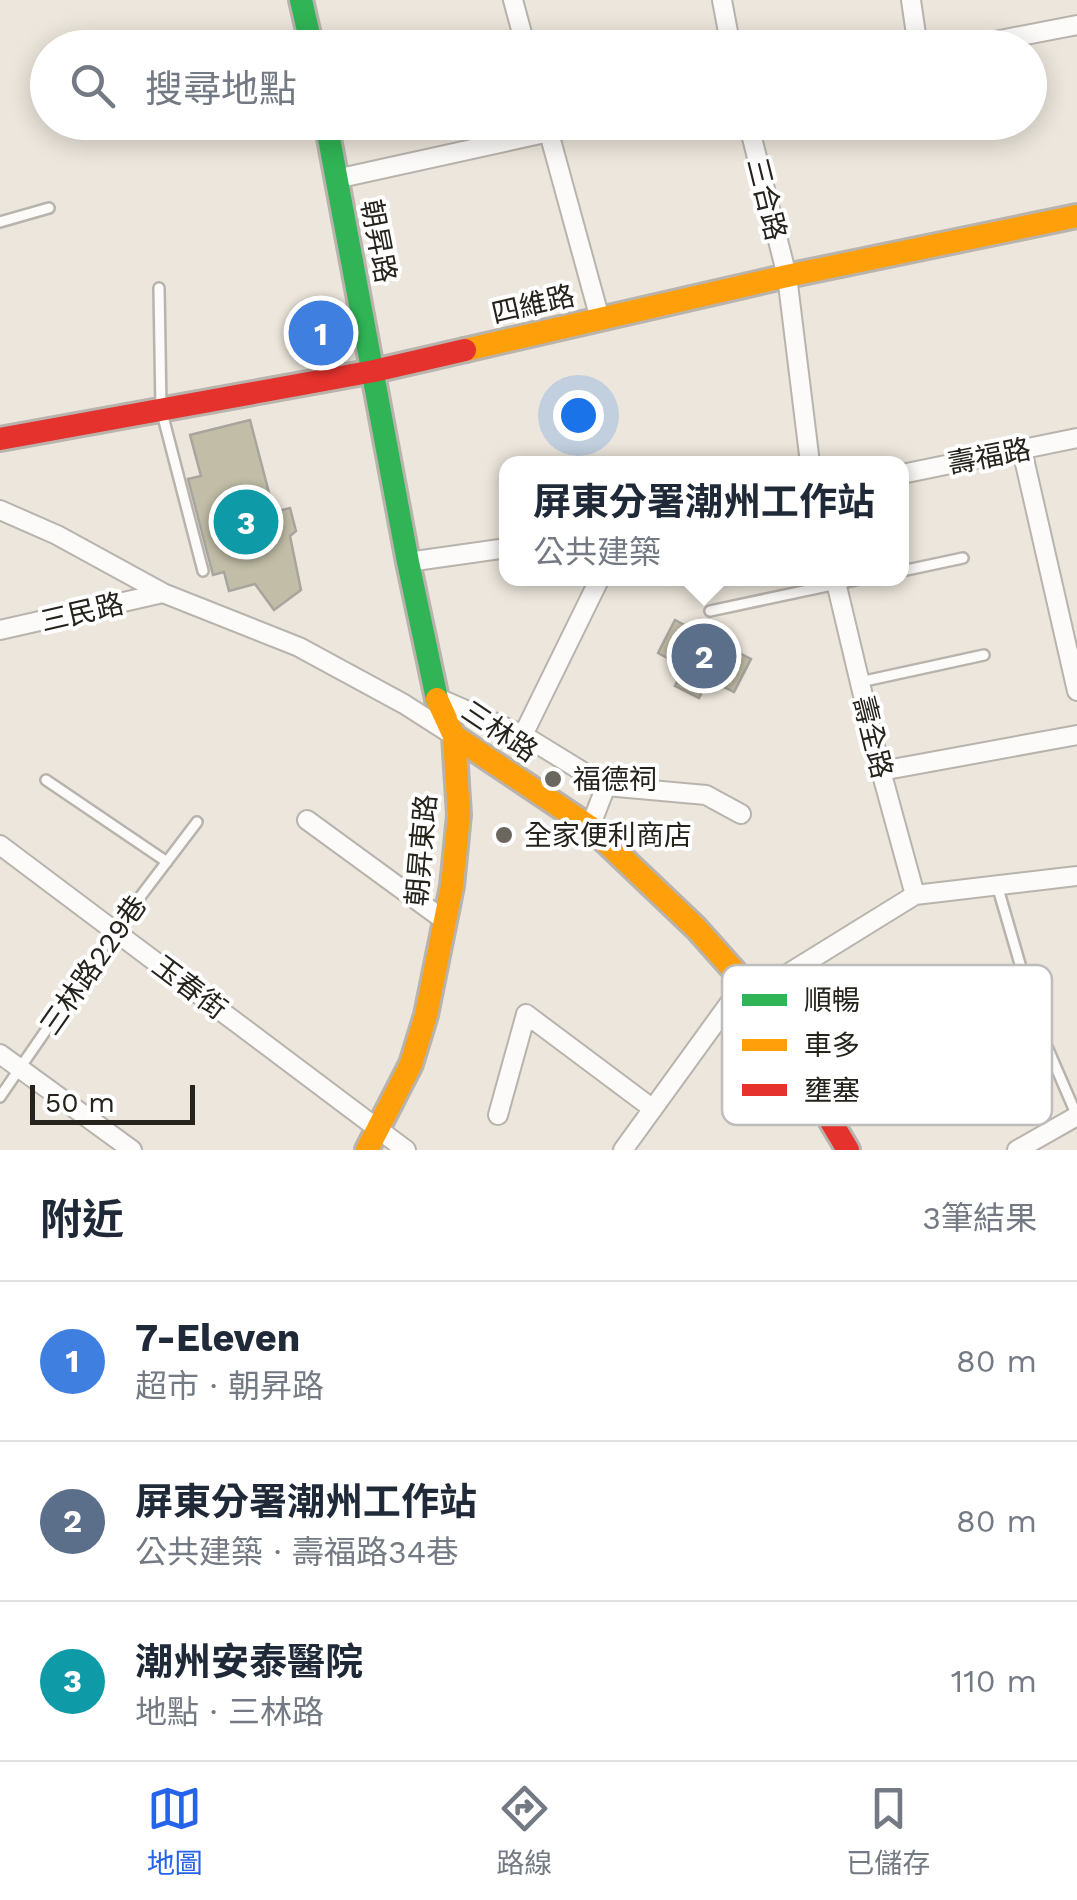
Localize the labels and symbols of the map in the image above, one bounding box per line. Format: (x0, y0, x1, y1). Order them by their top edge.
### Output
street label: 三合路 (740, 154, 793, 244)
street label: 朝昇路 (354, 197, 403, 285)
street label: 四維路 (488, 279, 578, 330)
pin: 1 (288, 296, 354, 370)
your location (553, 390, 604, 441)
street label: 壽福路 (945, 432, 1033, 481)
pin: 3 (214, 484, 278, 560)
street label: 三民路 (37, 587, 127, 638)
pin: 2 (672, 618, 736, 694)
street label: 壽全路 (846, 692, 899, 782)
street label: 三林路 (456, 694, 544, 769)
place label: 福德祠 (573, 763, 657, 796)
marker: 福德祠 (542, 768, 564, 790)
street label: 朝昇東路 (400, 793, 443, 907)
place label: 全家便利商店 (524, 819, 692, 852)
marker: 全家便利商店 (493, 824, 515, 846)
street label: 三林路229巷 (33, 889, 153, 1041)
street label: 玉春街 (146, 949, 233, 1026)
legend (722, 965, 1052, 1125)
text: 順暢 (804, 984, 860, 1017)
text: 車多 (804, 1029, 860, 1062)
text: 壅塞 (804, 1074, 860, 1107)
scale bar (30, 1080, 195, 1124)

